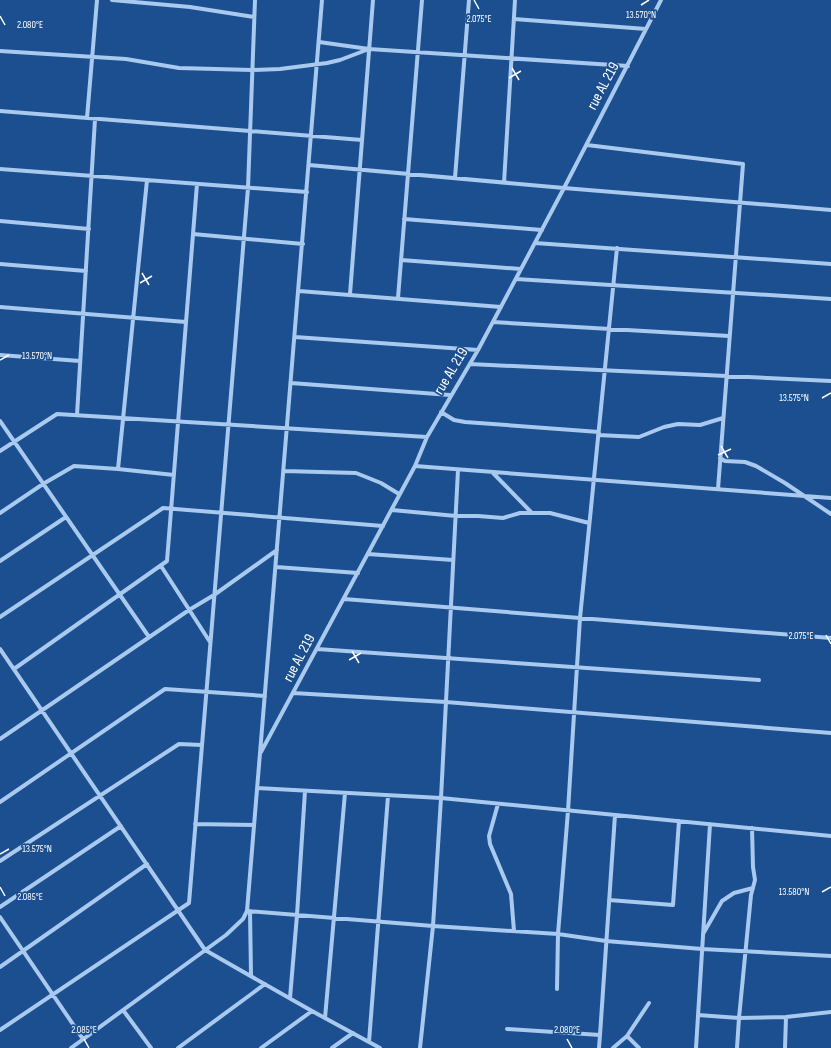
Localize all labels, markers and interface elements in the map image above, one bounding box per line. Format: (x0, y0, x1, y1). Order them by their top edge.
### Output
text: 13.570°N (626, 9, 656, 21)
text: 2.075°E (466, 13, 492, 25)
text: 2.080°E (17, 19, 43, 31)
street label: rue AL 219 (583, 59, 623, 113)
street label: rue AL 219 (430, 344, 472, 398)
text: 13.570°N (22, 350, 52, 362)
text: 13.575°N (779, 392, 809, 404)
text: 2.075°E (788, 630, 814, 642)
street label: rue AL 219 (279, 631, 319, 685)
text: 13.575°N (22, 843, 52, 855)
text: 13.580°N (779, 886, 809, 898)
text: 2.085°E (17, 891, 43, 903)
text: 2.085°E (71, 1024, 97, 1036)
text: 2.080°E (554, 1024, 580, 1036)

